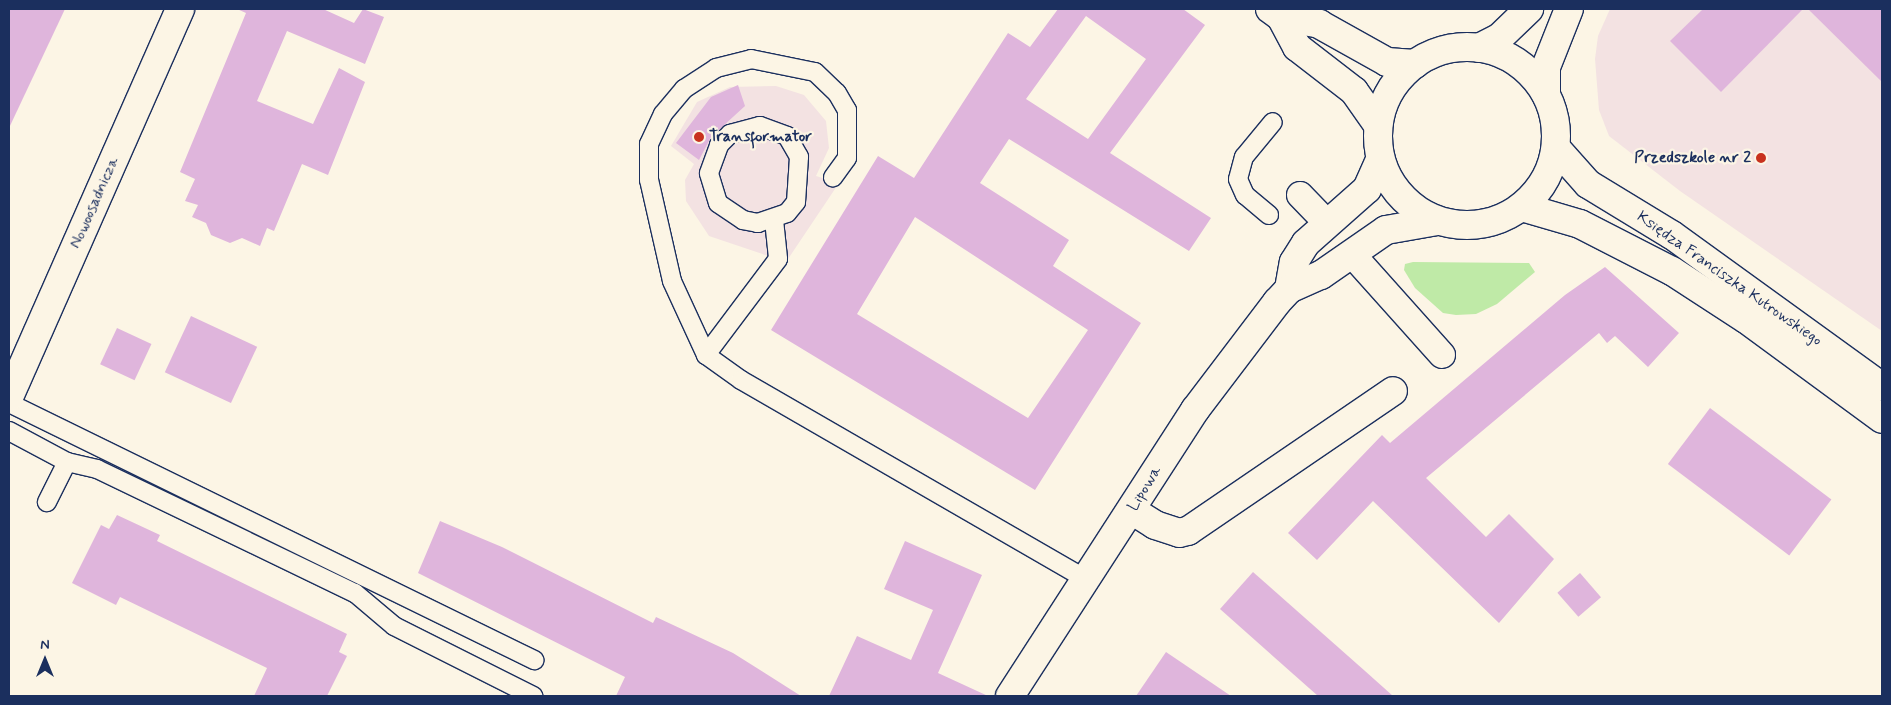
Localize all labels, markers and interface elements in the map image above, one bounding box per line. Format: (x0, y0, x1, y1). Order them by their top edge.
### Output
place label: Transformator (709, 127, 812, 147)
marker: Transformator (693, 131, 705, 143)
place label: Przedszkole nr 2 (1639, 148, 1751, 168)
marker: Przedszkole nr 2 (1755, 152, 1767, 164)
street label: Nowoosadnicza (66, 154, 124, 252)
street label: Księdza Franciszka Kutrowskiego (1630, 206, 1828, 352)
street label: Lipowa (1124, 463, 1166, 515)
north arrow (20, 635, 70, 685)
text: N (40, 636, 50, 654)

